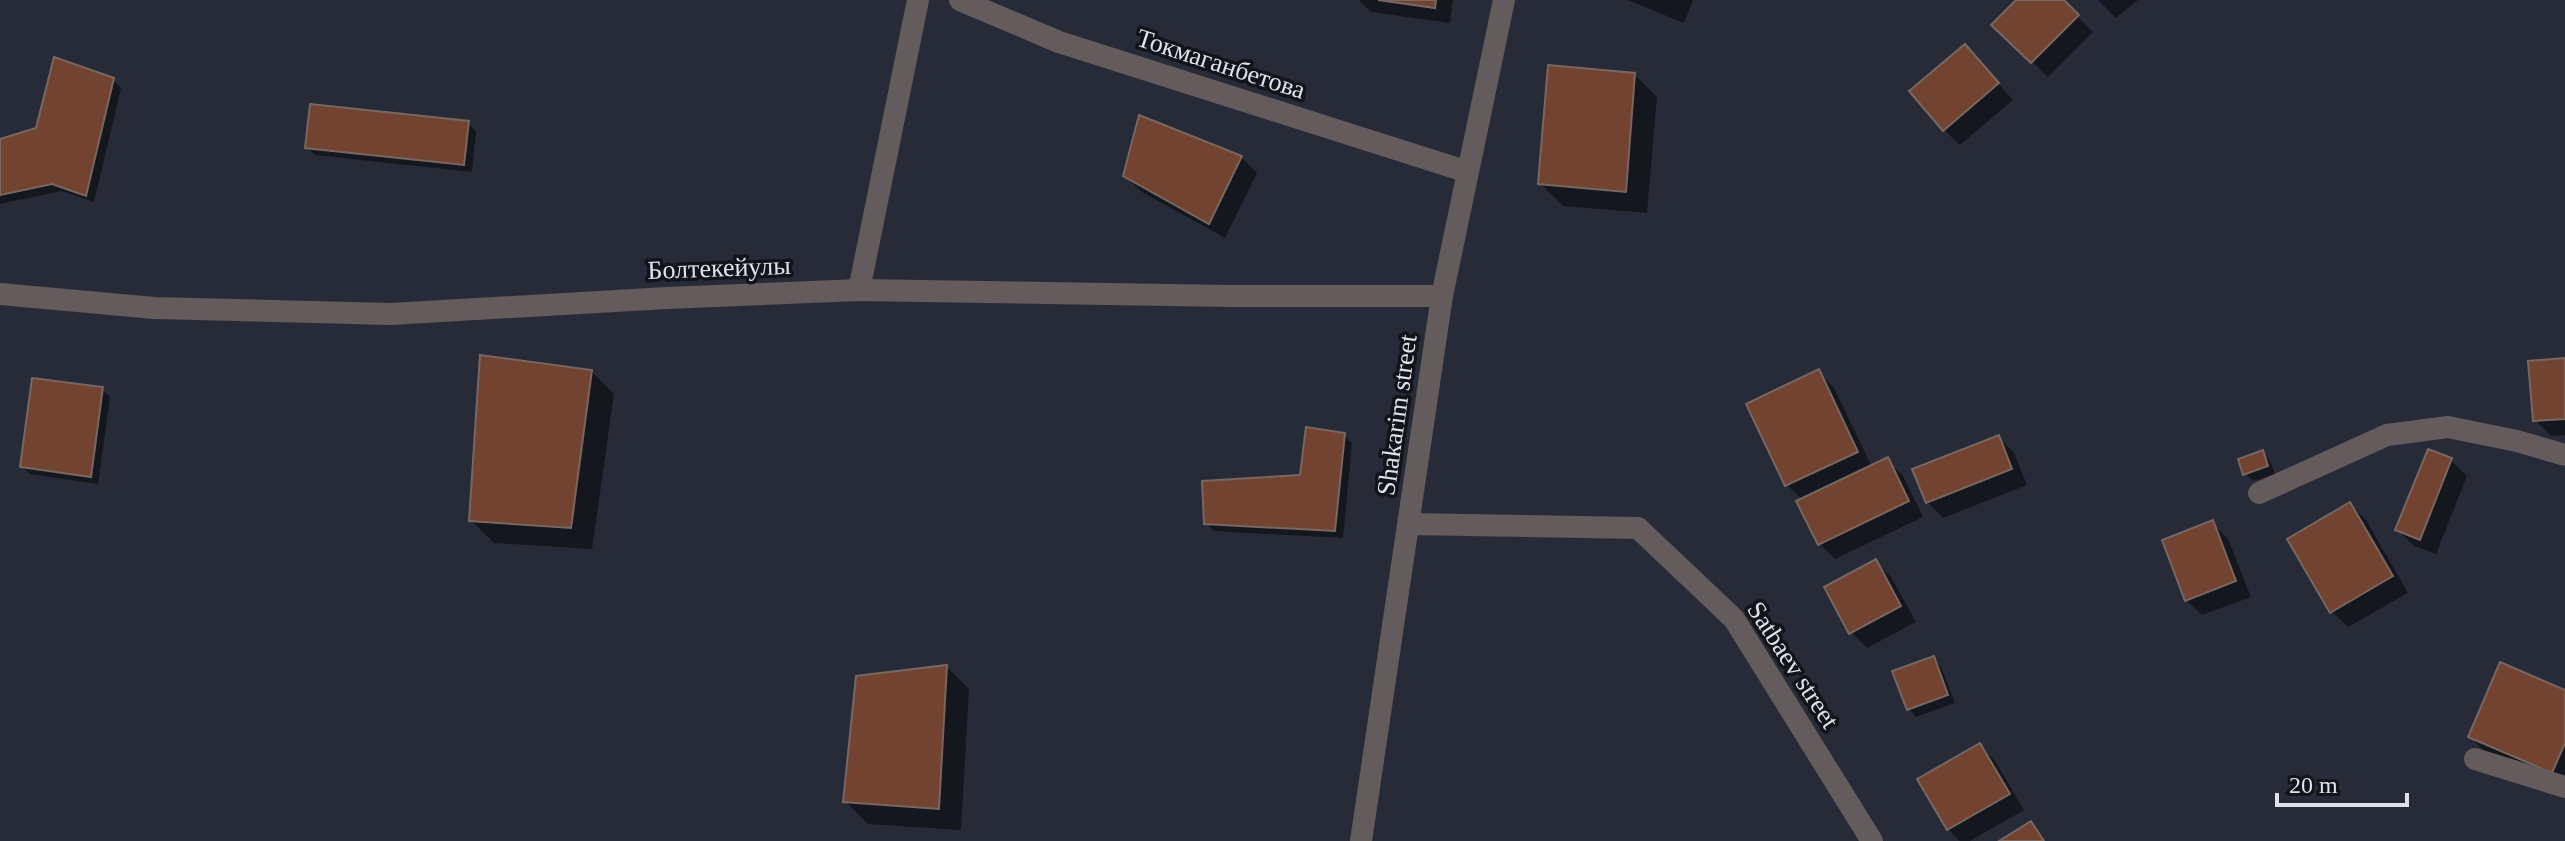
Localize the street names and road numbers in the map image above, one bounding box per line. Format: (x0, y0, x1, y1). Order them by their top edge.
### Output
street label: Токмаганбетова (1133, 23, 1309, 105)
street label: Болтекейулы (647, 251, 791, 285)
street label: Shakarim street (1371, 332, 1423, 497)
street label: Satbaev street (1741, 596, 1845, 734)

